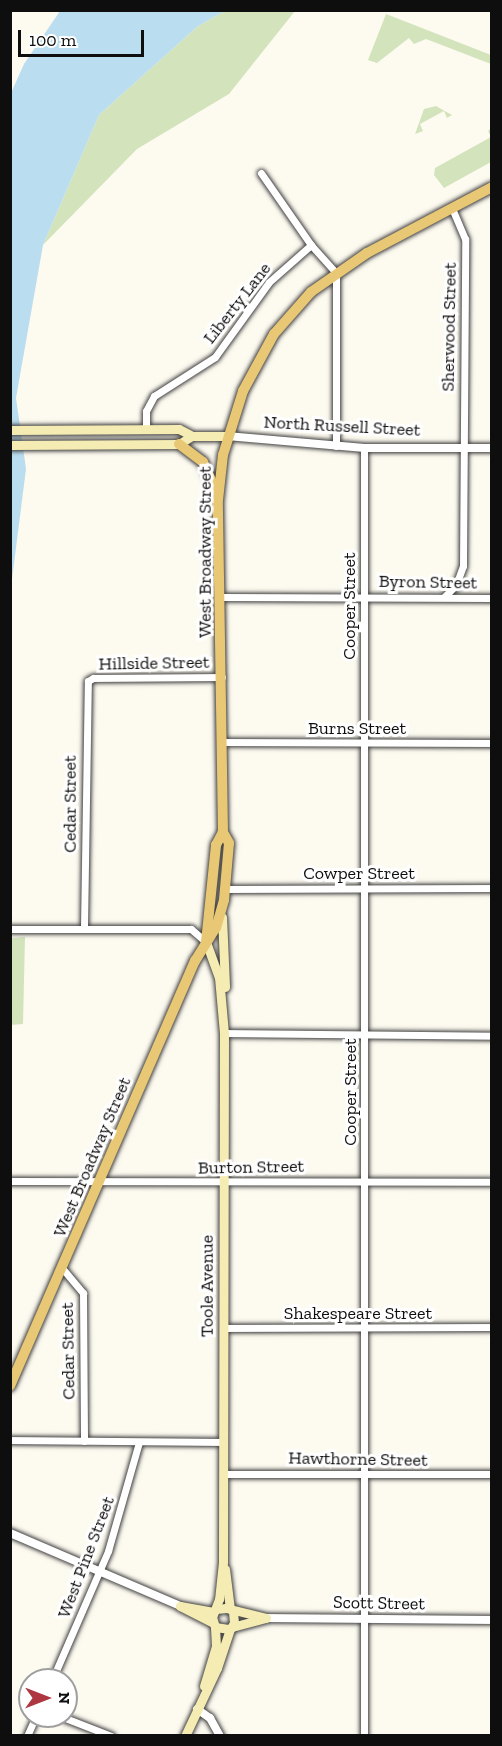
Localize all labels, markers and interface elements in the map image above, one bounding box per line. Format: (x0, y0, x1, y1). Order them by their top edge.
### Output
scale bar (21, 18, 147, 56)
text: 100 m (29, 29, 76, 51)
street label: Liberty Lane (198, 258, 276, 348)
street label: Sherwood Street (437, 262, 461, 392)
street label: North Russell Street (263, 411, 421, 441)
street label: West Broadway Street (194, 466, 216, 638)
street label: Cooper Street (338, 552, 360, 660)
street label: Byron Street (379, 570, 477, 594)
street label: Hillside Street (98, 651, 210, 675)
street label: Burns Street (308, 717, 406, 739)
street label: Cedar Street (59, 755, 81, 853)
street label: Cowper Street (303, 862, 415, 884)
street label: Cooper Street (339, 1038, 361, 1146)
street label: West Broadway Street (48, 1074, 136, 1240)
street label: Burton Street (198, 1155, 304, 1179)
street label: Toole Avenue (196, 1235, 218, 1337)
street label: Cedar Street (56, 1302, 80, 1400)
street label: Shakespeare Street (284, 1302, 432, 1324)
street label: Hawthorne Street (288, 1447, 428, 1471)
street label: West Pine Street (53, 1493, 119, 1621)
street label: Scott Street (333, 1591, 425, 1615)
north arrow (18, 1668, 78, 1728)
text: N (55, 1692, 74, 1704)

